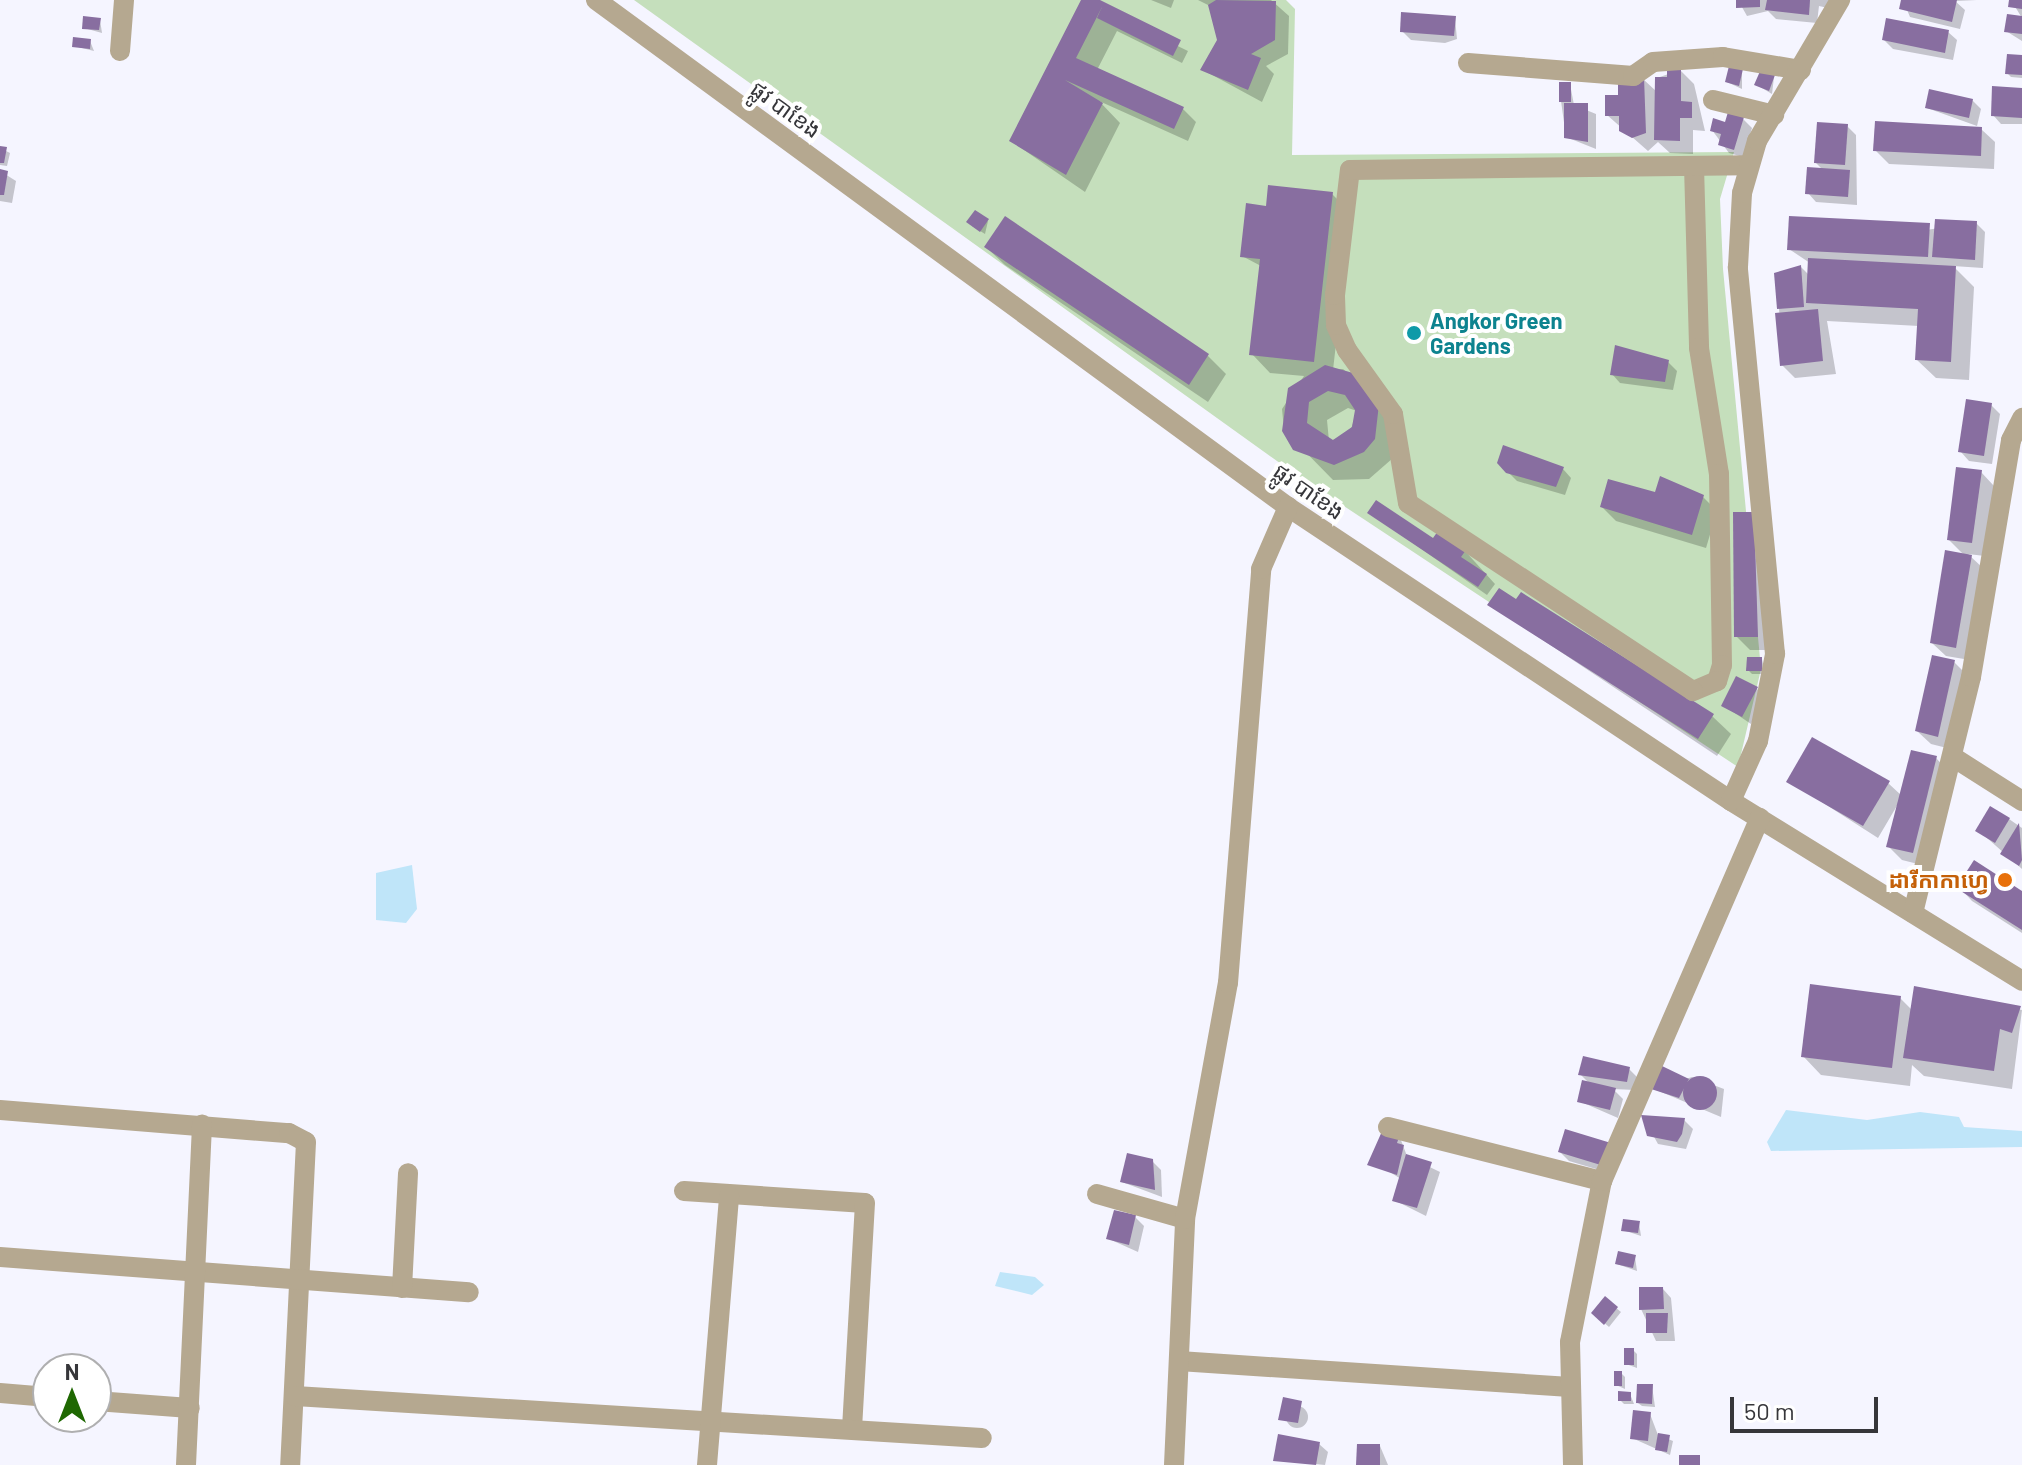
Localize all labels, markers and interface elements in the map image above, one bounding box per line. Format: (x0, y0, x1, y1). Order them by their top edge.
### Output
street label: ផ្លូវ បាខែង (746, 75, 826, 143)
place label: Angkor Green Gardens (1430, 307, 1562, 358)
marker: Angkor Green Gardens (1405, 324, 1423, 342)
street label: ផ្លូវ បាខែង (1269, 457, 1349, 525)
place label: ដារីកាកាហ្វេ (1889, 867, 1989, 893)
marker: ដារីកាកាហ្វេ (1996, 871, 2014, 889)
north arrow (32, 1353, 112, 1433)
text: N (65, 1358, 79, 1384)
scale bar (1734, 1381, 1882, 1431)
text: 50 m (1744, 1396, 1795, 1425)

